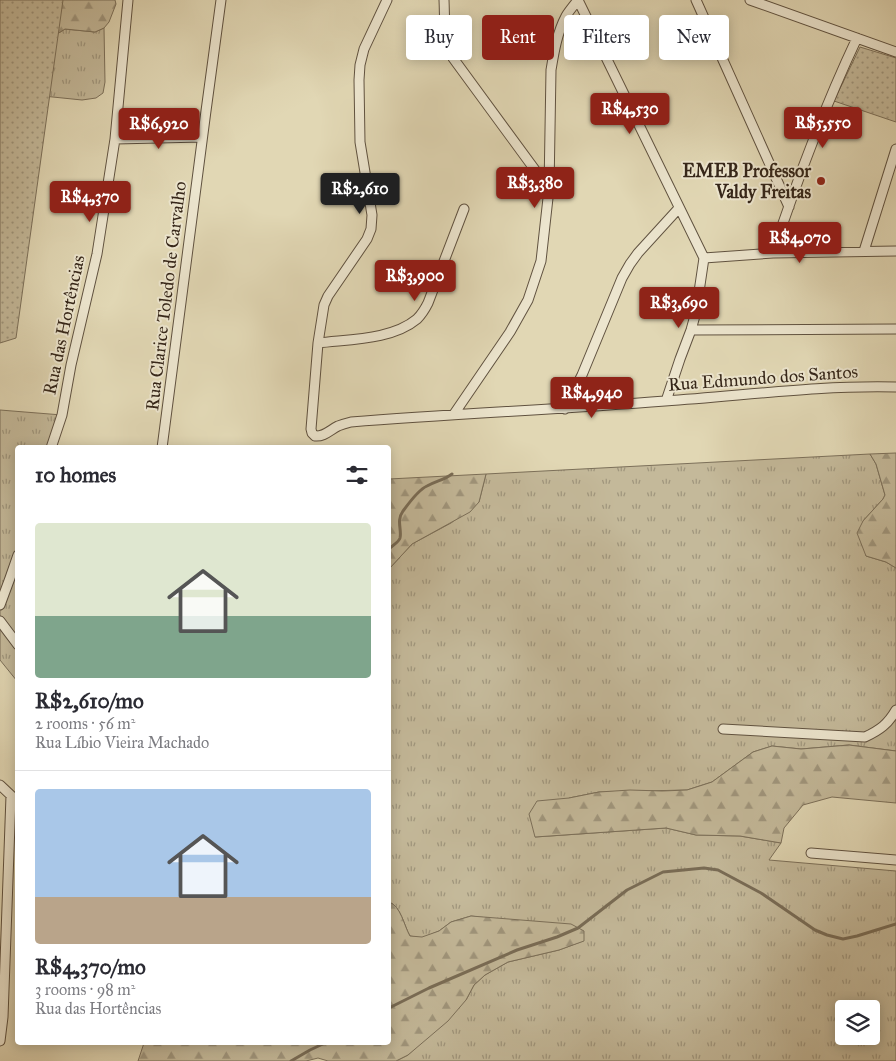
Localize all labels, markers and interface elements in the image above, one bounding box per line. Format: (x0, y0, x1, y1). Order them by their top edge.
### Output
chip: Buy (406, 15, 472, 60)
chip: Rent (482, 15, 554, 60)
chip: Filters (564, 15, 649, 60)
chip: New (659, 15, 729, 60)
pin: R$4,530 (584, 92, 676, 135)
text: R$4,530 (601, 99, 659, 118)
pin: R$5,550 (777, 106, 869, 149)
pin: R$6,920 (113, 108, 205, 150)
text: R$5,550 (795, 113, 851, 132)
text: R$6,920 (130, 114, 188, 133)
place label: EMEB Professor Valdy Freitas (682, 160, 812, 204)
pin: R$3,380 (489, 166, 581, 209)
pin: R$2,610 (314, 172, 406, 215)
text: R$3,380 (507, 173, 563, 192)
marker: EMEB Professor Valdy Freitas (815, 175, 827, 187)
text: R$2,610 (332, 179, 388, 198)
pin: R$4,370 (44, 180, 136, 223)
street label: Rua Clarice Toledo de Carvalho (141, 180, 191, 412)
text: R$4,370 (61, 187, 119, 206)
pin: R$4,070 (754, 222, 846, 264)
text: R$4,070 (769, 228, 831, 247)
street label: Rua das Hortências (38, 253, 90, 397)
pin: R$3,900 (369, 260, 461, 302)
text: R$3,900 (386, 266, 444, 285)
pin: R$3,690 (633, 286, 725, 329)
text: R$3,690 (650, 293, 708, 312)
street label: Rua Edmundo dos Santos (667, 360, 859, 396)
pin: R$4,940 (546, 376, 638, 419)
text: R$4,940 (562, 383, 623, 402)
icon: filters (343, 461, 371, 489)
text: 10 homes (35, 462, 116, 488)
icon: home (158, 556, 248, 646)
text: R$2,610/mo (35, 688, 144, 714)
text: 2 rooms · 56 m² (35, 714, 135, 733)
text: Rua Líbio Vieira Machado (35, 733, 209, 752)
icon: home (158, 821, 248, 911)
text: R$4,370/mo (35, 954, 146, 980)
text: 3 rooms · 98 m² (35, 980, 135, 999)
text: Rua das Hortências (35, 999, 161, 1018)
map controls (835, 1000, 880, 1045)
button: layers (835, 1000, 880, 1045)

